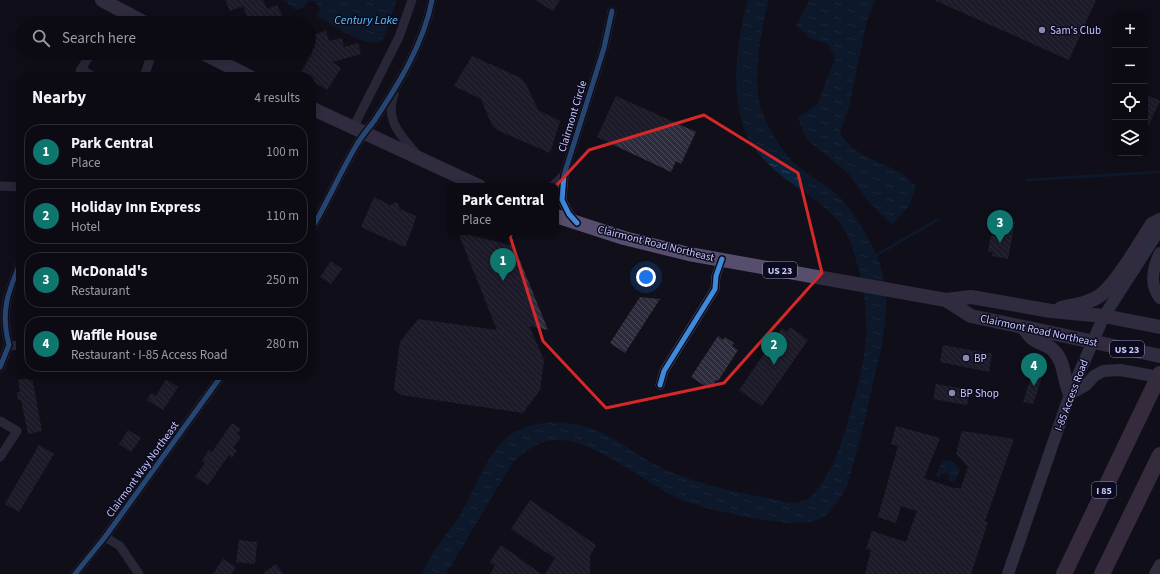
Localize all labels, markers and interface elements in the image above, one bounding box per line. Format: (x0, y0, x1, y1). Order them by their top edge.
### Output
water label: Century Lake (334, 12, 398, 29)
map controls (1112, 12, 1148, 156)
button: + (1112, 12, 1148, 48)
search box (16, 16, 316, 60)
place label: Sam's Club (1050, 23, 1101, 38)
marker: Sam's Club (1037, 25, 1047, 35)
icon: search (30, 27, 52, 49)
text: Search here (62, 28, 136, 49)
button: − (1112, 48, 1148, 84)
street label: Clairmont Circle (554, 78, 591, 154)
button: locate (1112, 84, 1148, 120)
text: Nearby (32, 86, 86, 110)
text: 4 results (255, 89, 300, 107)
button: layers (1112, 120, 1148, 156)
text: Park Central (71, 133, 153, 154)
text: 1 (43, 143, 49, 161)
text: 100 m (266, 143, 299, 161)
text: Place (71, 154, 100, 172)
popup (447, 183, 559, 235)
text: Park Central (462, 190, 544, 211)
text: Holiday Inn Express (71, 197, 201, 218)
text: 2 (43, 207, 49, 225)
text: 110 m (266, 207, 299, 225)
pin: 3 (987, 210, 1013, 243)
text: Place (462, 211, 491, 229)
text: Hotel (71, 218, 100, 236)
street label: Clairmont Road Northeast (596, 222, 716, 265)
pin: 1 (490, 248, 516, 281)
text: McDonald's (71, 261, 148, 282)
road number: US 23 (763, 262, 797, 278)
your location (636, 267, 656, 287)
text: 3 (43, 271, 49, 289)
text: 250 m (266, 271, 299, 289)
text: Restaurant (71, 282, 130, 300)
street label: Clairmont Road Northeast (979, 311, 1099, 350)
text: Waffle House (71, 325, 157, 346)
pin: 2 (761, 332, 787, 365)
text: 4 (43, 335, 49, 353)
text: 280 m (266, 335, 299, 353)
road number: US 23 (1110, 341, 1144, 357)
text: Restaurant · I-85 Access Road (71, 346, 228, 364)
place label: BP (974, 351, 987, 366)
marker: BP (961, 353, 971, 363)
pin: 4 (1021, 353, 1047, 386)
street label: I-85 Access Road (1051, 357, 1092, 433)
place label: BP Shop (960, 386, 999, 401)
marker: BP Shop (947, 388, 957, 398)
street label: Clairmont Way Northeast (103, 418, 182, 520)
road number: I 85 (1092, 482, 1116, 498)

